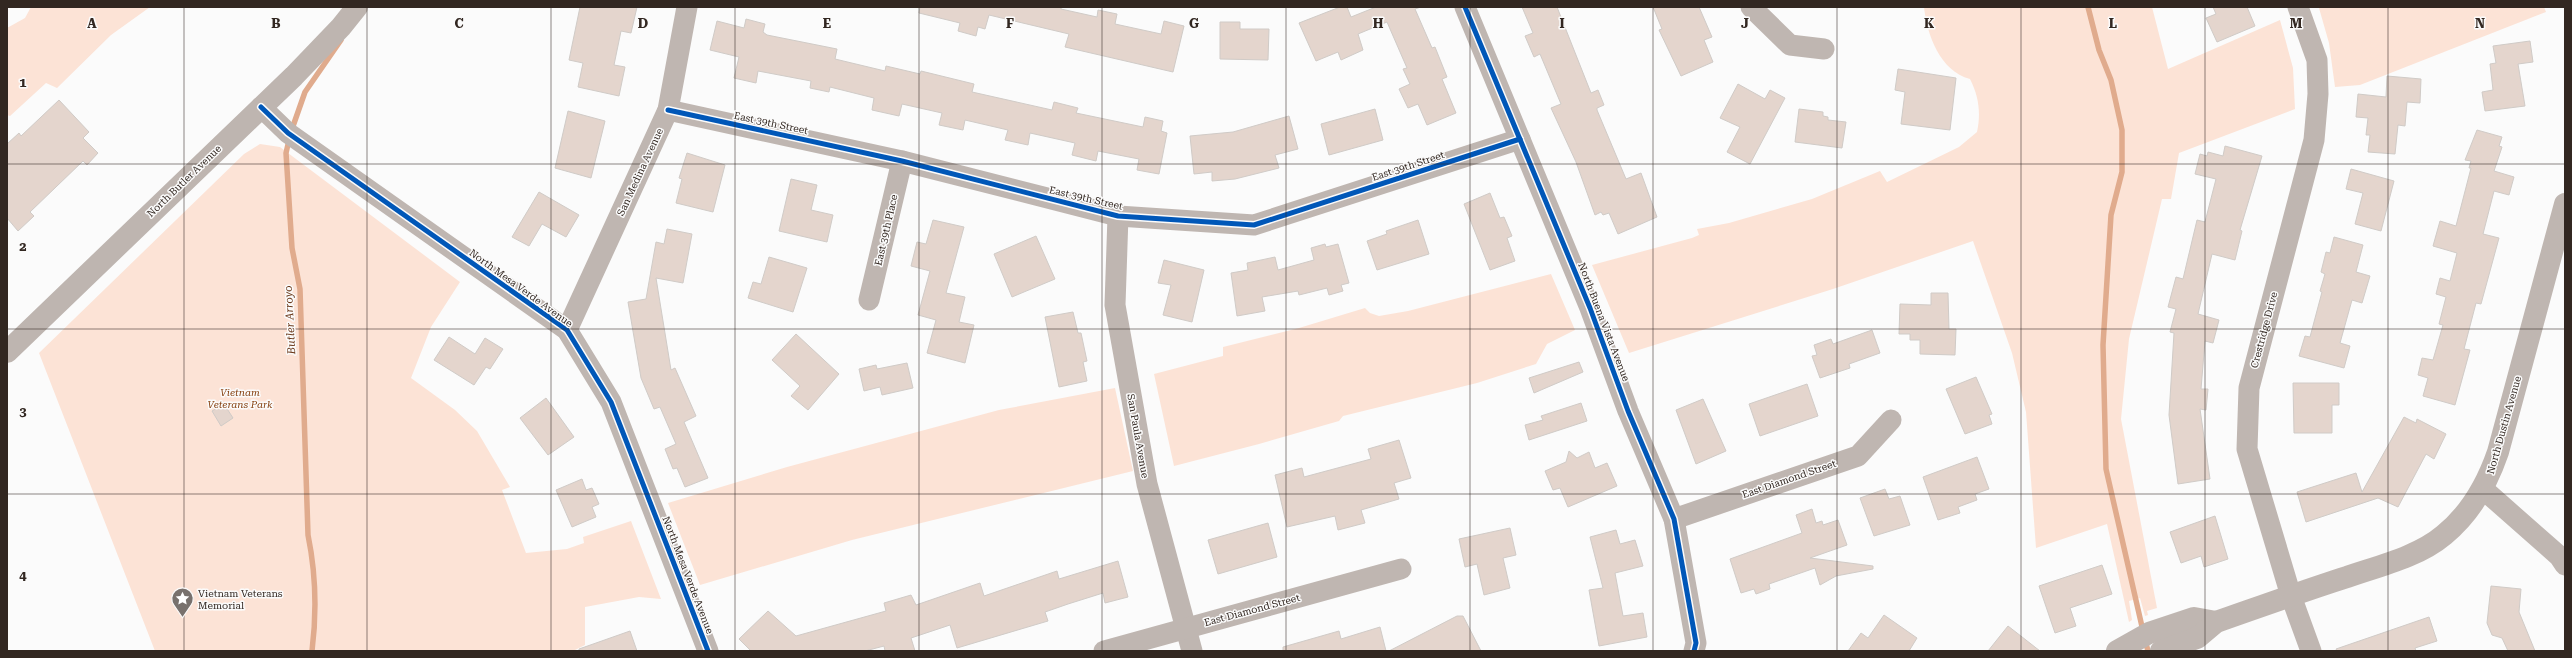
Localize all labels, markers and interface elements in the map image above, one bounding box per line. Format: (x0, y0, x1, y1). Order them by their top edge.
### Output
text: A (87, 16, 97, 31)
text: B (271, 16, 281, 31)
text: C (454, 16, 464, 31)
text: D (638, 16, 648, 31)
text: E (823, 16, 831, 31)
text: F (1006, 16, 1014, 31)
text: G (1189, 16, 1199, 31)
text: H (1373, 16, 1384, 31)
text: I (1559, 16, 1565, 31)
text: J (1741, 16, 1749, 31)
text: K (1924, 16, 1935, 31)
text: L (2109, 16, 2117, 31)
text: M (2290, 16, 2303, 31)
text: N (2475, 16, 2485, 31)
text: 1 (19, 75, 27, 90)
street label: East 39th Street (733, 110, 809, 136)
street label: San Medina Avenue (615, 126, 665, 218)
street label: North Butler Avenue (145, 142, 224, 219)
street label: East 39th Street (1370, 149, 1446, 183)
street label: East 39th Street (1048, 184, 1124, 212)
street label: East 39th Place (872, 193, 900, 267)
text: 2 (19, 239, 27, 254)
street label: North Mesa Verde Avenue (467, 247, 575, 329)
street label: North Buena Vista Avenue (1576, 261, 1632, 383)
water label: Butler Arroyo (282, 285, 298, 356)
street label: Crestridge Drive (2249, 290, 2280, 369)
street label: North Dustin Avenue (2485, 374, 2523, 475)
park label: Vietnam Veterans Park (208, 387, 273, 410)
street label: San Paula Avenue (1125, 393, 1151, 479)
text: 3 (19, 404, 27, 419)
street label: East Diamond Street (1741, 458, 1838, 500)
street label: North Mesa Verde Avenue (661, 515, 716, 636)
text: 4 (19, 568, 27, 583)
place icon: Vietnam Veterans Memorial (170, 586, 196, 619)
place label: Vietnam Veterans Memorial (198, 588, 283, 611)
street label: East Diamond Street (1203, 592, 1301, 628)

